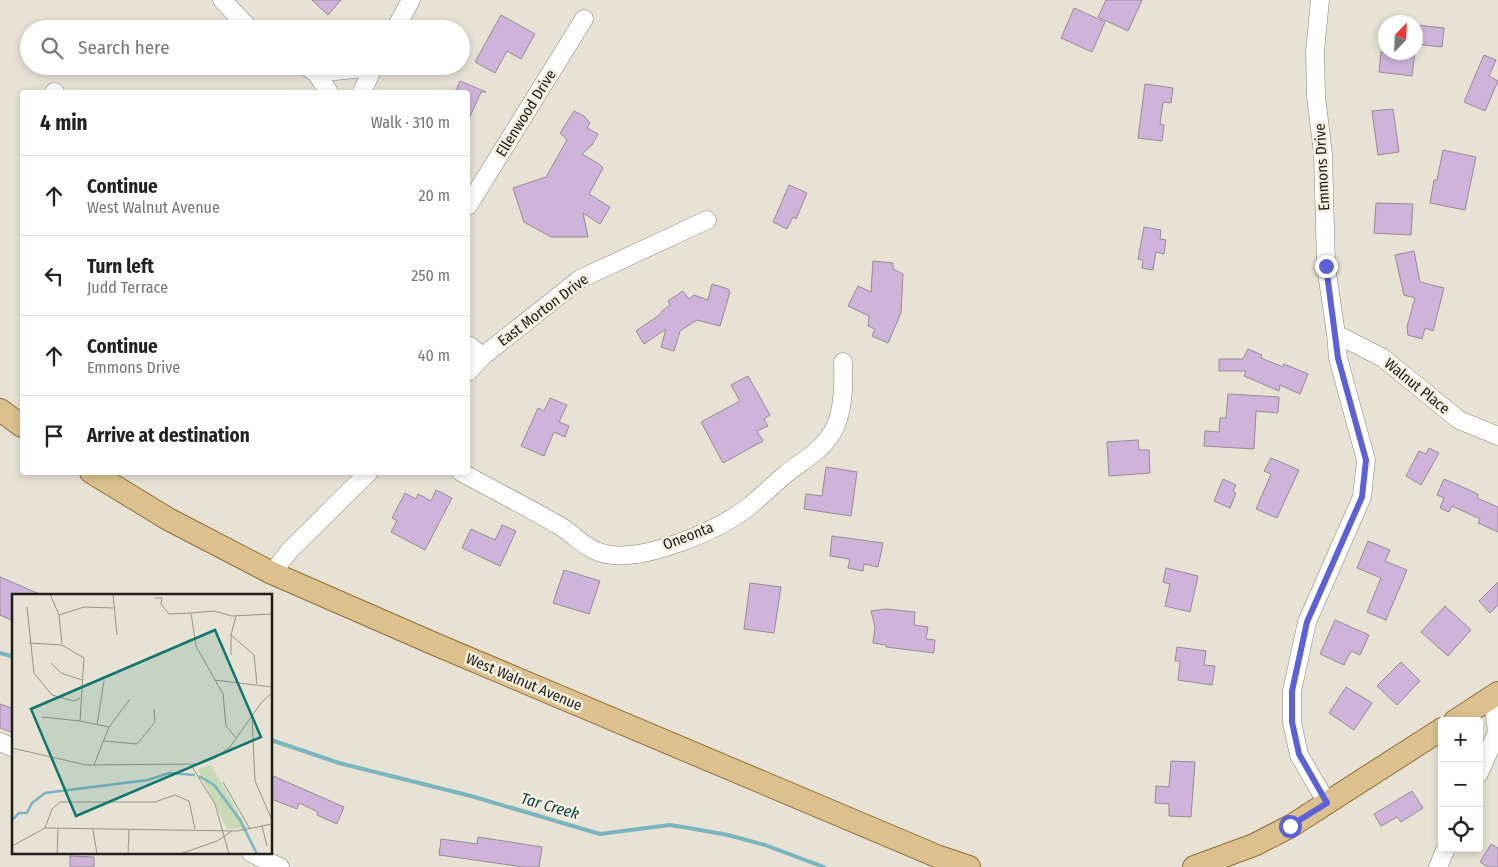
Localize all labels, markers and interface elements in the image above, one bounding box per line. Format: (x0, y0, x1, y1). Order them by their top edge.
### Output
north arrow (1378, 15, 1423, 60)
search box (20, 20, 470, 75)
icon: search (38, 34, 66, 62)
text: Search here (78, 36, 170, 59)
street label: Ellenwood Drive (492, 66, 560, 160)
text: 4 min (40, 110, 88, 136)
text: Walk · 310 m (371, 113, 450, 132)
street label: Emmons Drive (1311, 123, 1333, 211)
text: Continue (87, 175, 158, 198)
icon: ahead (40, 182, 68, 210)
text: 20 m (419, 186, 450, 205)
text: West Walnut Avenue (87, 198, 220, 217)
text: Turn left (87, 255, 154, 278)
route end (1315, 255, 1338, 278)
icon: left (40, 262, 68, 290)
text: 250 m (411, 266, 450, 285)
street label: East Morton Drive (494, 270, 592, 350)
text: Judd Terrace (87, 278, 168, 297)
text: Continue (87, 335, 158, 358)
icon: ahead (40, 342, 68, 370)
text: 40 m (418, 346, 450, 365)
street label: Walnut Place (1381, 354, 1453, 418)
text: Emmons Drive (87, 358, 180, 377)
icon: arrive (40, 422, 68, 450)
text: Arrive at destination (87, 424, 250, 447)
street label: Oneonta (660, 518, 716, 554)
inset map (12, 594, 272, 854)
street label: West Walnut Avenue (463, 649, 585, 715)
map controls (1438, 717, 1483, 852)
button: + (1438, 717, 1483, 762)
button: − (1438, 762, 1483, 807)
water label: Tar Creek (519, 789, 582, 823)
button: locate (1438, 807, 1483, 852)
route start (1279, 815, 1302, 838)

